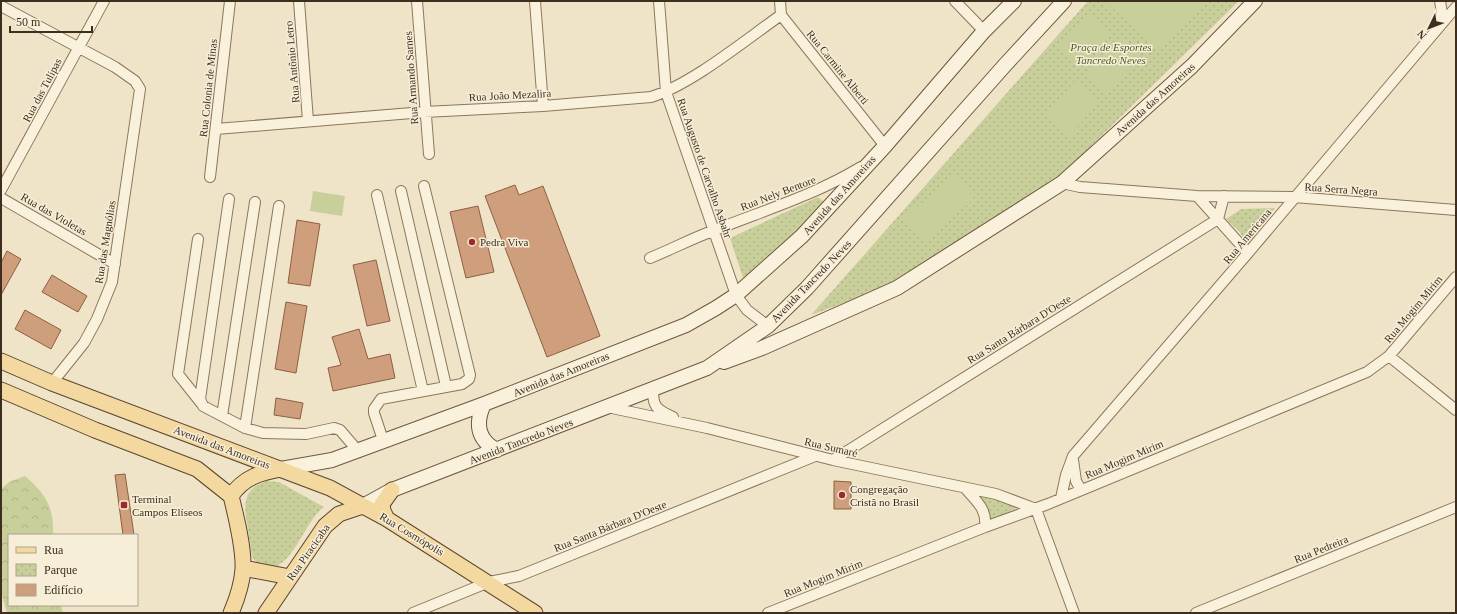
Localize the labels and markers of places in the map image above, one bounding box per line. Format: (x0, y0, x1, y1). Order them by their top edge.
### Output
place label: Pedra Viva (480, 236, 528, 248)
marker: Pedra Viva (467, 237, 477, 247)
place label: Congregação Cristã no Brasil (850, 483, 919, 508)
marker: Congregação Cristã no Brasil (837, 490, 847, 500)
place label: Terminal Campos Elíseos (132, 493, 203, 518)
marker: Terminal Campos Elíseos (119, 500, 129, 510)

